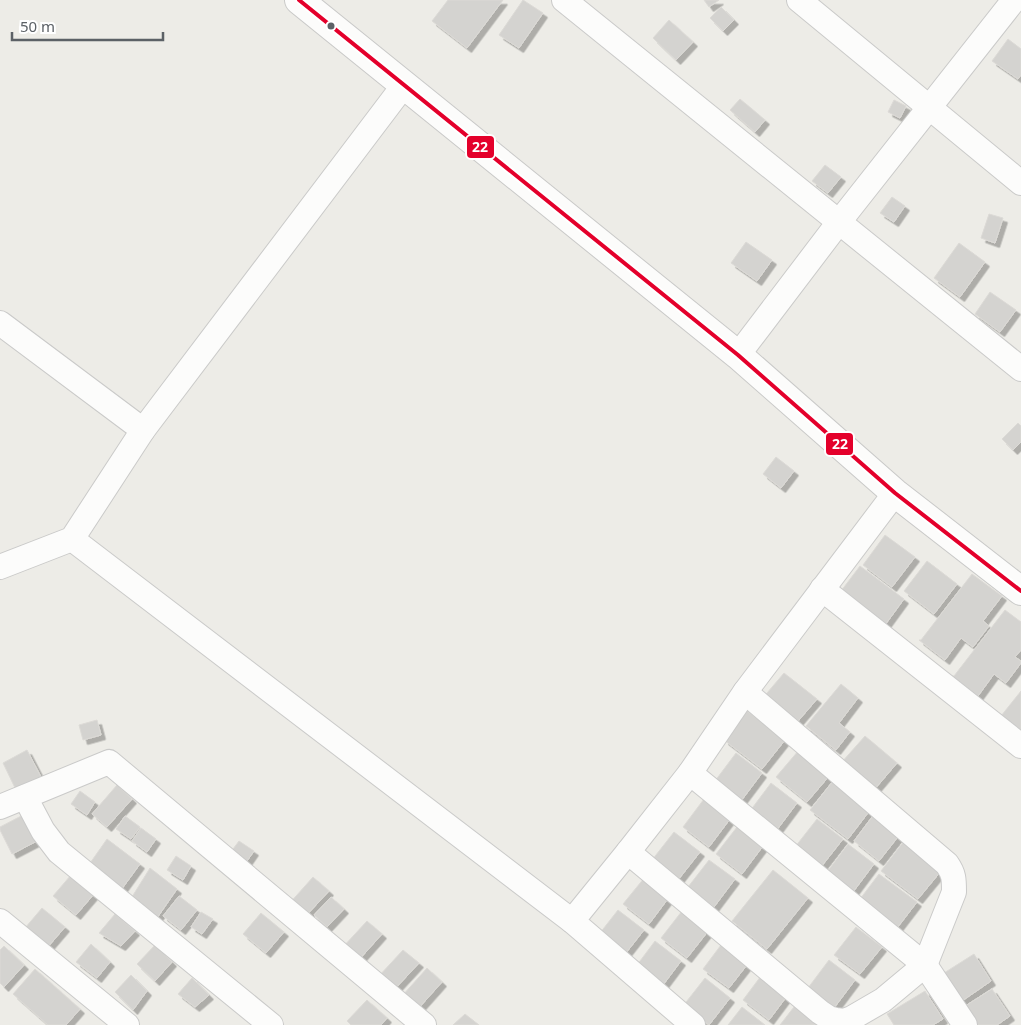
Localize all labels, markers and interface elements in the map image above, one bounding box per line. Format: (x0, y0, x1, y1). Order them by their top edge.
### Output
scale bar (12, 10, 164, 42)
text: 50 m (20, 16, 55, 36)
unlabelled marker (326, 21, 336, 31)
line badge: 22 (466, 135, 495, 159)
text: 22 (472, 137, 488, 156)
line badge: 22 (825, 432, 854, 456)
text: 22 (832, 434, 848, 453)

